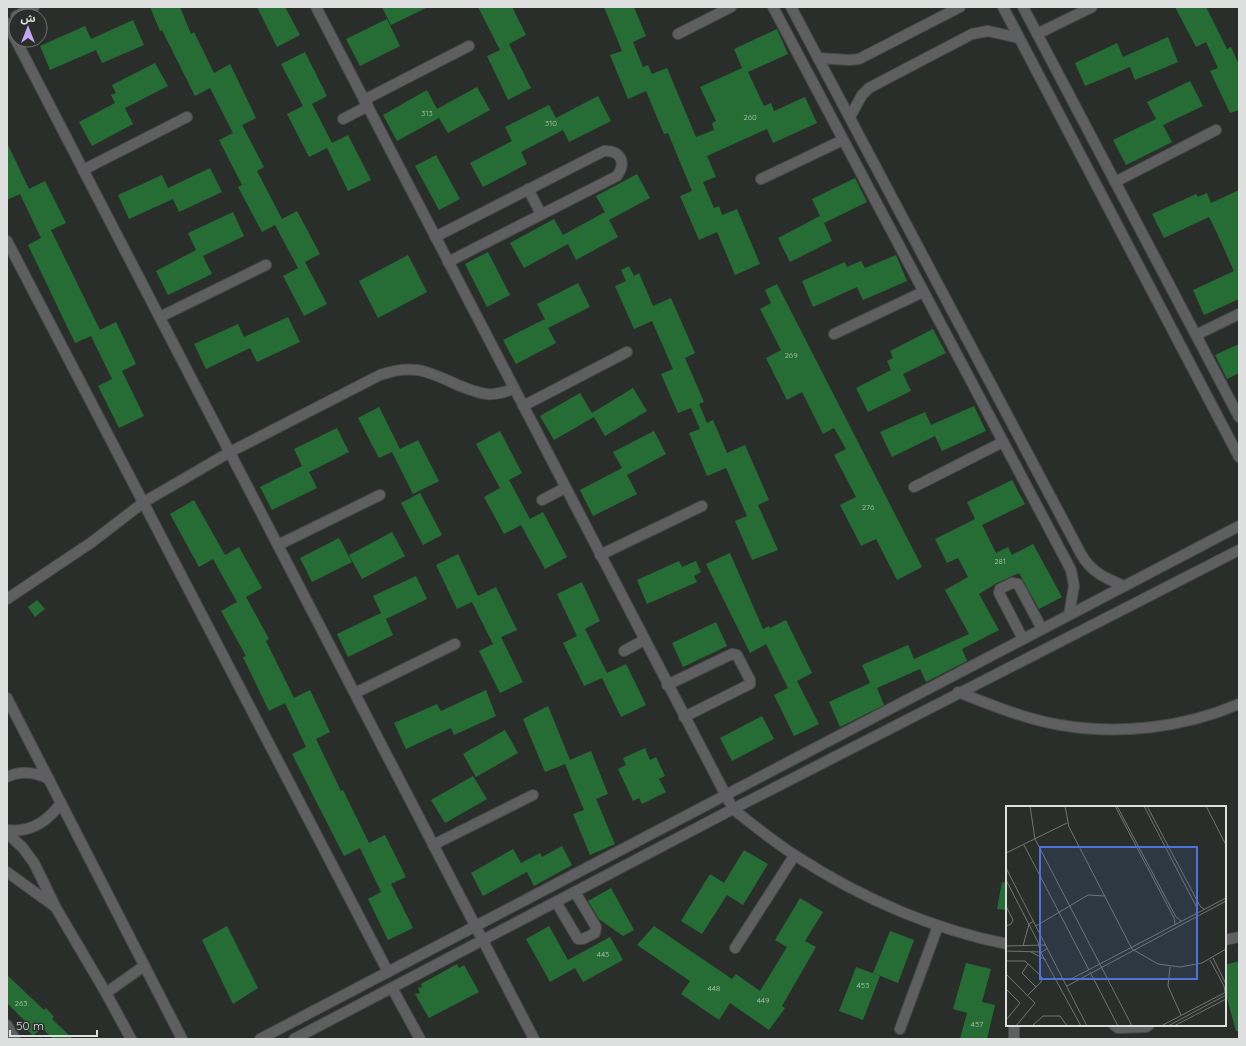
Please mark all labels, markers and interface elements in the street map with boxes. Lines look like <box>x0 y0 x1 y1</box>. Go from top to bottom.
north arrow <box>8 8 48 48</box>
text: ش <box>20 11 36 25</box>
house number: 313 <box>421 108 433 118</box>
house number: 260 <box>743 112 757 122</box>
house number: 310 <box>545 118 557 128</box>
house number: 269 <box>784 350 798 360</box>
house number: 276 <box>862 502 875 512</box>
house number: 281 <box>994 556 1006 566</box>
inset map <box>1006 806 1226 1026</box>
house number: 443 <box>597 949 609 959</box>
house number: 453 <box>857 980 869 990</box>
house number: 448 <box>708 983 720 993</box>
house number: 449 <box>757 995 770 1005</box>
house number: 263 <box>15 998 27 1008</box>
scale bar <box>10 1012 97 1038</box>
text: 50 m <box>16 1018 44 1033</box>
house number: 457 <box>971 1019 983 1029</box>

